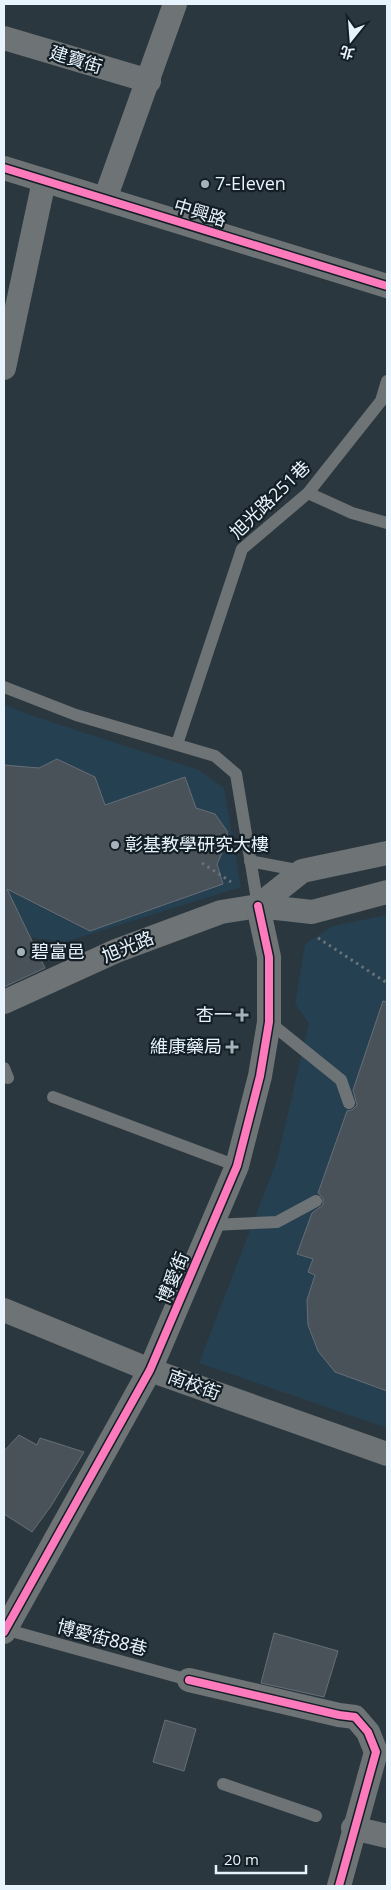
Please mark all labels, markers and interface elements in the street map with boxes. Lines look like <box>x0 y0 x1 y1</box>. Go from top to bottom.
north arrow <box>326 15 376 65</box>
street label: 建寶街 <box>47 40 106 78</box>
text: 北 <box>338 42 357 64</box>
place label: 7-Eleven <box>215 171 286 195</box>
marker: 7-Eleven <box>199 178 211 190</box>
street label: 中興路 <box>171 193 230 231</box>
street label: 旭光路251巷 <box>224 455 315 544</box>
place label: 彰基教學研究大樓 <box>125 832 269 856</box>
marker: 彰基教學研究大樓 <box>109 839 121 851</box>
street label: 旭光路 <box>98 925 157 967</box>
place label: 碧富邑 <box>31 939 85 963</box>
marker: 碧富邑 <box>15 946 27 958</box>
place label: 杏一 <box>196 1002 232 1026</box>
marker: 杏一 <box>236 1009 248 1021</box>
place label: 維康藥局 <box>150 1034 222 1058</box>
marker: 維康藥局 <box>226 1041 238 1053</box>
street label: 博愛街 <box>150 1248 194 1307</box>
street label: 南校街 <box>165 1364 224 1405</box>
street label: 博愛街88巷 <box>54 1613 150 1661</box>
scale bar <box>216 1842 306 1874</box>
text: 20 m <box>224 1849 259 1869</box>

